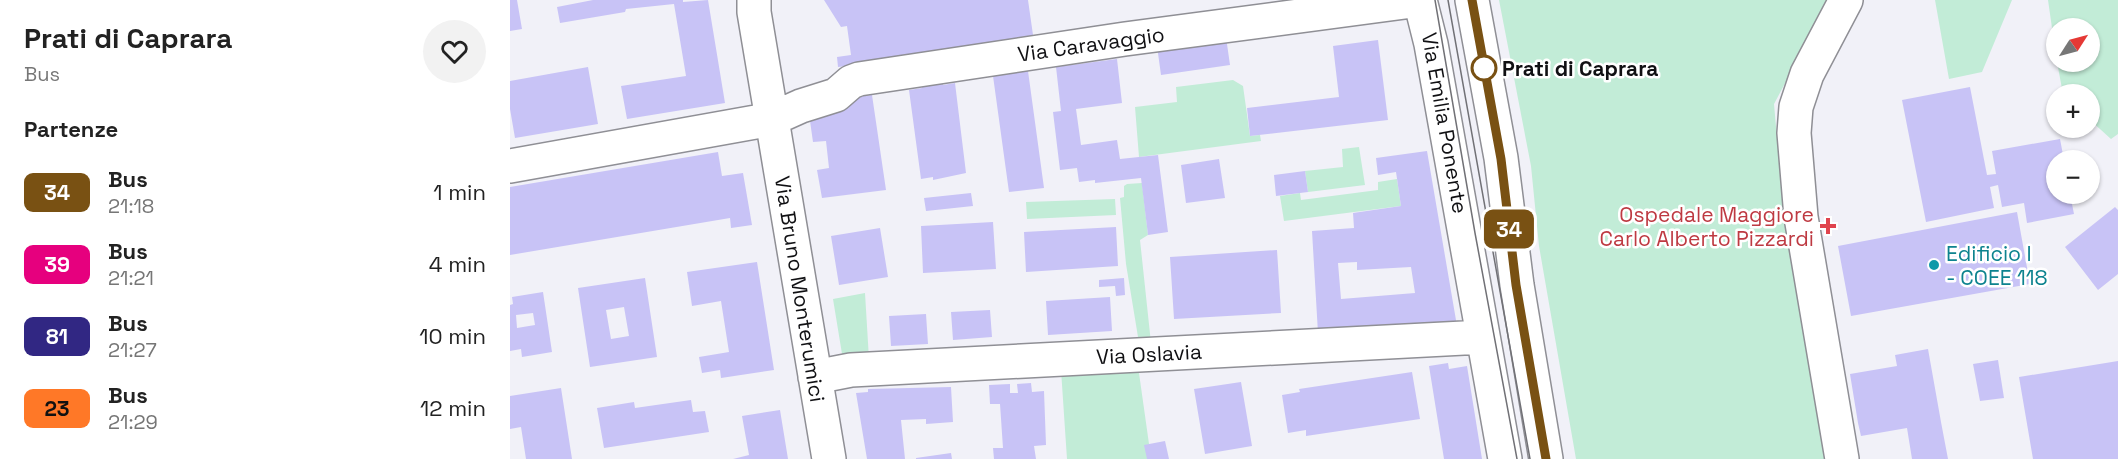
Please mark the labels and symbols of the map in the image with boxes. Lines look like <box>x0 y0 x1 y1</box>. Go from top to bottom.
north arrow <box>2046 18 2100 72</box>
street label: Via Caravaggio <box>1016 20 1166 68</box>
street label: Via Emilia Ponente <box>1416 30 1474 216</box>
marker: Prati di Caprara <box>1471 55 1497 81</box>
place label: Prati di Caprara <box>1502 55 1658 82</box>
street label: Via Bruno Monterumici <box>769 174 831 404</box>
place label: Ospedale Maggiore Carlo Alberto Pizzardi <box>1600 201 1814 252</box>
line badge: 34 <box>1482 210 1536 248</box>
marker: Ospedale Maggiore Carlo Alberto Pizzardi <box>1819 217 1837 235</box>
place label: Edificio I - COEE 118 <box>1946 240 2048 291</box>
marker: Edificio I - COEE 118 <box>1927 258 1941 272</box>
street label: Via Oslavia <box>1095 338 1203 370</box>

